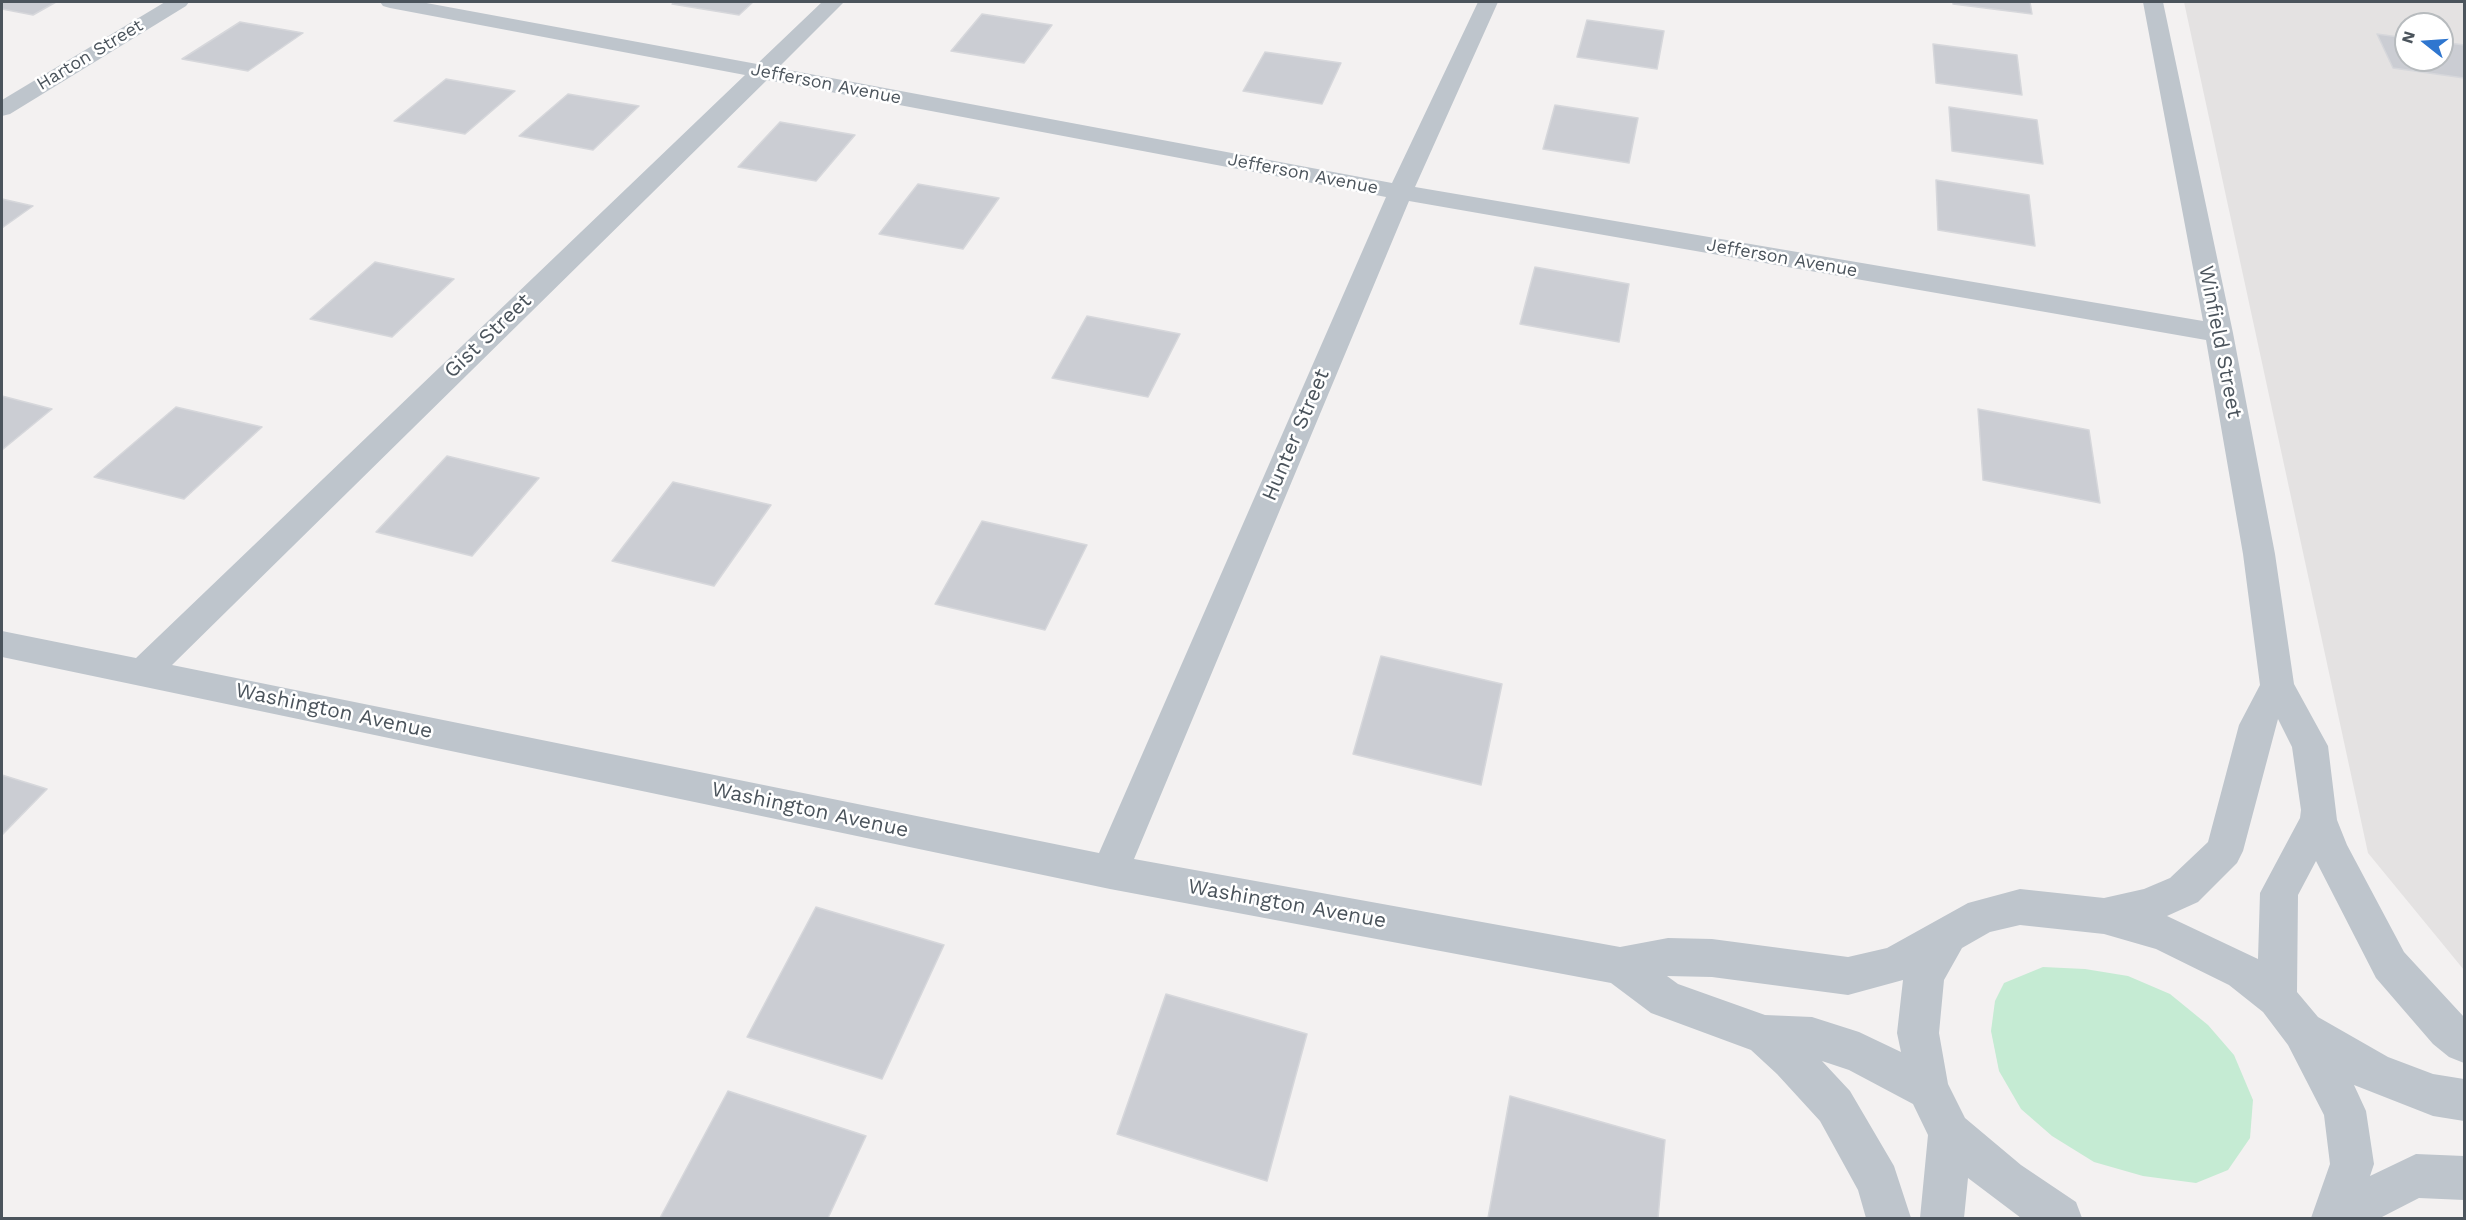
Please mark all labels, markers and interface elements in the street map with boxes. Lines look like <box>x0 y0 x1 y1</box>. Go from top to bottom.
north arrow <box>2394 12 2454 72</box>
street label: Harton Street <box>33 15 147 95</box>
text: N <box>2397 29 2419 46</box>
street label: Jefferson Avenue <box>749 59 903 109</box>
street label: Jefferson Avenue <box>1226 149 1380 199</box>
street label: Jefferson Avenue <box>1705 234 1859 282</box>
street label: Winfield Street <box>2193 264 2247 420</box>
street label: Gist Street <box>439 288 537 384</box>
street label: Hunter Street <box>1257 365 1335 505</box>
street label: Washington Avenue <box>233 678 435 744</box>
street label: Washington Avenue <box>709 777 911 843</box>
street label: Washington Avenue <box>1186 874 1388 934</box>

